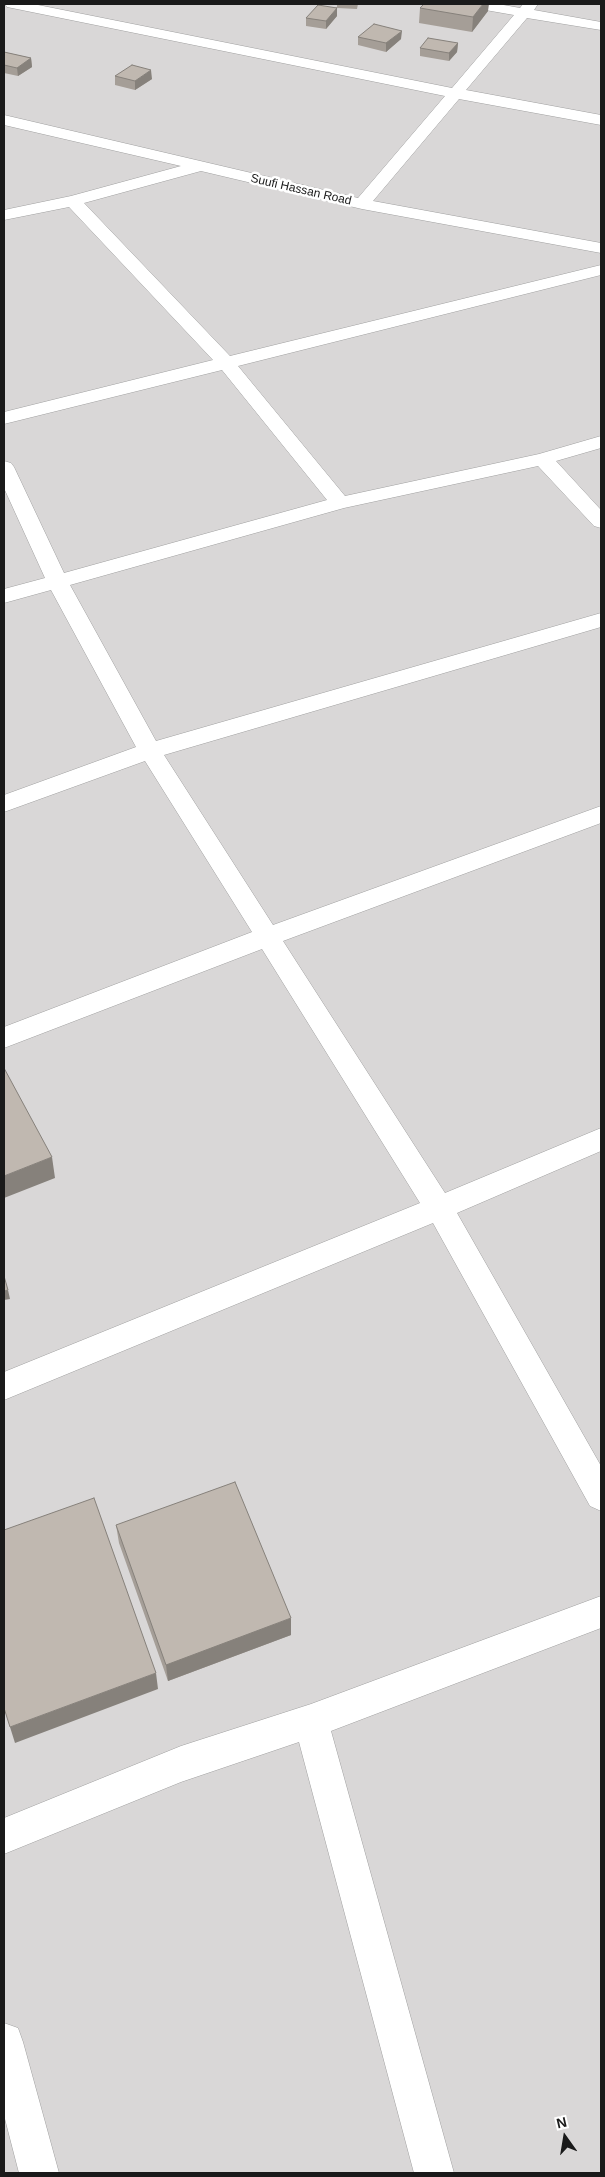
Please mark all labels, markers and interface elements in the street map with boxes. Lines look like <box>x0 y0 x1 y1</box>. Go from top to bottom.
street label: Suufi Hassan Road <box>249 171 353 209</box>
north arrow <box>540 2112 590 2162</box>
text: N <box>555 2113 568 2131</box>

